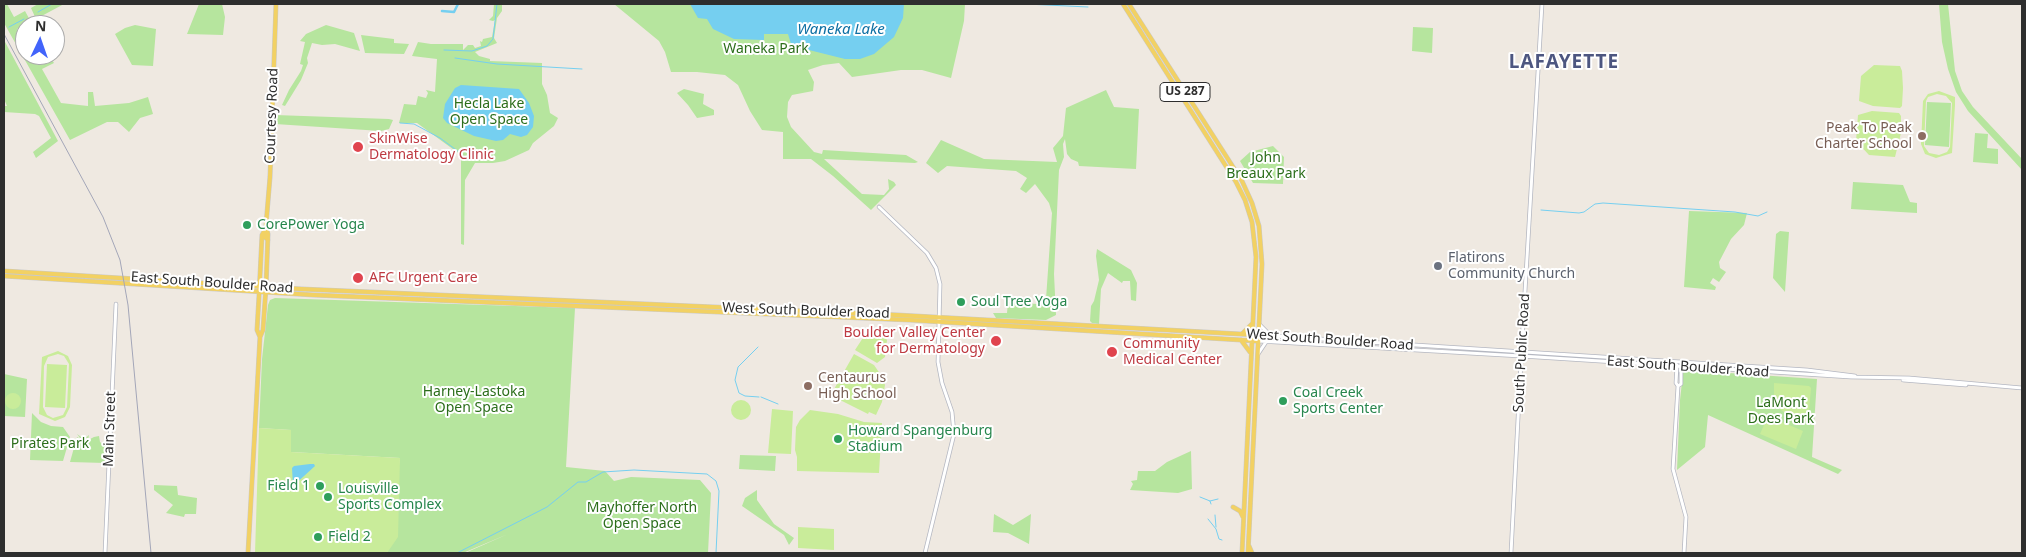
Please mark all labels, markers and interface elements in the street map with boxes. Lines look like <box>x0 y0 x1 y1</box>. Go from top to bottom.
north arrow <box>15 15 65 65</box>
text: N <box>35 16 47 35</box>
water label: Waneka Lake <box>797 21 885 39</box>
park label: Waneka Park <box>723 41 809 57</box>
district label: LAFAYETTE <box>1508 52 1620 74</box>
street label: Courtesy Road <box>262 68 282 164</box>
road number: US 287 <box>1160 82 1210 101</box>
park label: Hecla Lake Open Space <box>450 96 528 128</box>
place label: Peak To Peak Charter School <box>1815 120 1912 152</box>
marker: Peak To Peak Charter School <box>1916 130 1928 142</box>
place label: SkinWise Dermatology Clinic <box>369 131 494 164</box>
marker: SkinWise Dermatology Clinic <box>351 140 365 154</box>
park label: John Breaux Park <box>1226 150 1306 182</box>
place label: CorePower Yoga <box>257 217 365 233</box>
marker: CorePower Yoga <box>241 219 253 231</box>
place label: Flatirons Community Church <box>1448 250 1575 282</box>
marker: Flatirons Community Church <box>1432 260 1444 272</box>
street label: East South Boulder Road <box>130 269 294 297</box>
place label: AFC Urgent Care <box>369 270 478 286</box>
marker: AFC Urgent Care <box>351 271 365 285</box>
street label: South Public Road <box>1510 293 1534 413</box>
place label: Soul Tree Yoga <box>971 294 1067 310</box>
marker: Soul Tree Yoga <box>955 296 967 308</box>
street label: West South Boulder Road <box>722 300 890 322</box>
place label: Boulder Valley Center for Dermatology <box>844 325 985 358</box>
street label: West South Boulder Road <box>1246 326 1414 354</box>
marker: Boulder Valley Center for Dermatology <box>989 334 1003 348</box>
place label: Community Medical Center <box>1123 336 1222 368</box>
marker: Community Medical Center <box>1105 345 1119 359</box>
street label: East South Boulder Road <box>1606 353 1770 381</box>
place label: Centaurus High School <box>818 370 896 402</box>
marker: Centaurus High School <box>802 380 814 392</box>
park label: Harney-Lastoka Open Space <box>423 384 525 417</box>
place label: Coal Creek Sports Center <box>1293 385 1383 418</box>
street label: Main Street <box>100 391 120 467</box>
marker: Coal Creek Sports Center <box>1277 395 1289 407</box>
park label: LaMont Does Park <box>1748 395 1814 428</box>
place label: Howard Spangenburg Stadium <box>848 423 993 456</box>
marker: Howard Spangenburg Stadium <box>832 433 844 445</box>
park label: Pirates Park <box>11 436 89 452</box>
place label: Field 1 <box>267 478 310 494</box>
marker: Field 1 <box>314 480 326 492</box>
place label: Louisville Sports Complex <box>338 481 442 514</box>
marker: Louisville Sports Complex <box>322 491 334 503</box>
park label: Mayhoffer North Open Space <box>587 500 697 532</box>
place label: Field 2 <box>328 529 371 545</box>
marker: Field 2 <box>312 531 324 543</box>

